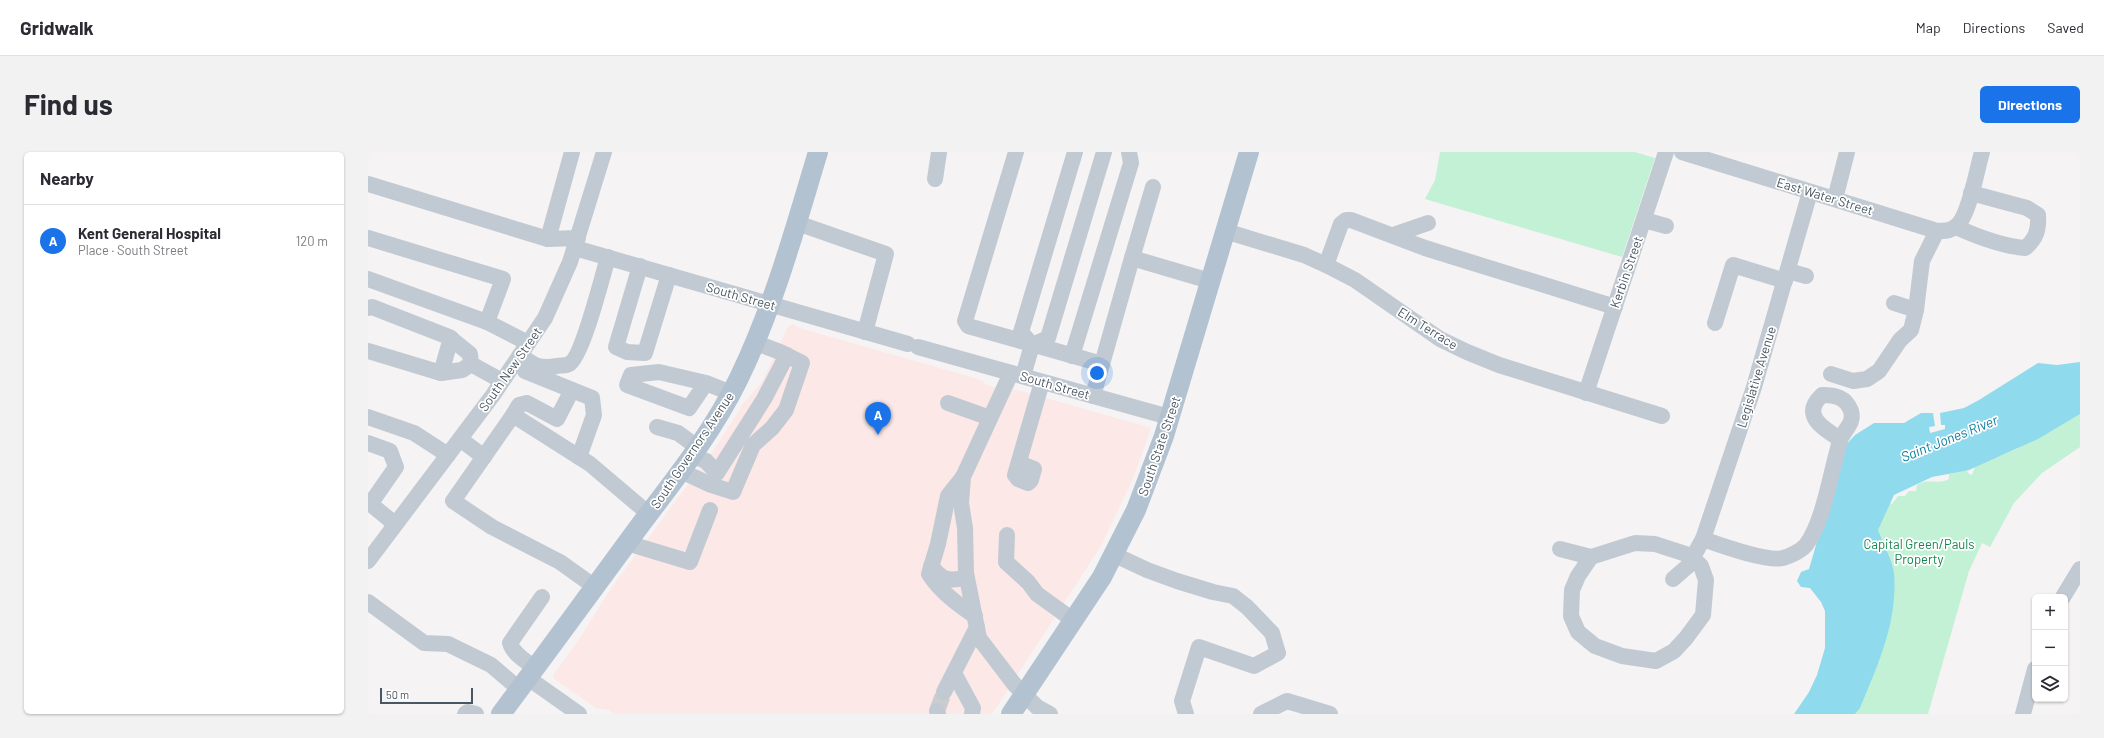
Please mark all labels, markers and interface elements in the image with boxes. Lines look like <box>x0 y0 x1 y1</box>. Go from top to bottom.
text: Gridwalk <box>20 16 94 39</box>
text: Map <box>1916 19 1941 36</box>
text: Directions <box>1963 19 2025 36</box>
text: Saved <box>2047 19 2084 36</box>
button: Directions <box>1980 86 2080 123</box>
text: Find us <box>24 87 113 121</box>
text: Nearby <box>40 168 94 188</box>
street label: East Water Street <box>1775 174 1875 218</box>
text: Kent General Hospital <box>78 224 221 242</box>
text: A <box>49 233 57 249</box>
text: 120 m <box>296 233 328 249</box>
street label: Kerbin Street <box>1606 234 1646 310</box>
text: Place · South Street <box>78 242 188 258</box>
street label: South Street <box>704 278 778 314</box>
street label: Elm Terrace <box>1395 303 1461 353</box>
street label: South New Street <box>475 324 545 414</box>
street label: Legislative Avenue <box>1733 324 1779 430</box>
your location <box>1087 363 1107 383</box>
street label: South Street <box>1018 367 1092 403</box>
street label: South Governors Avenue <box>647 389 737 511</box>
street label: South State Street <box>1134 394 1184 498</box>
pin: A <box>865 402 891 435</box>
water label: Saint Jones River <box>1898 410 2001 465</box>
park label: Capital Green/Pauls Property <box>1863 536 1975 567</box>
map controls <box>2032 594 2068 702</box>
button: + <box>2032 594 2068 630</box>
button: − <box>2032 630 2068 666</box>
button: layers <box>2032 666 2068 702</box>
scale bar <box>380 686 473 705</box>
text: 50 m <box>386 688 409 701</box>

